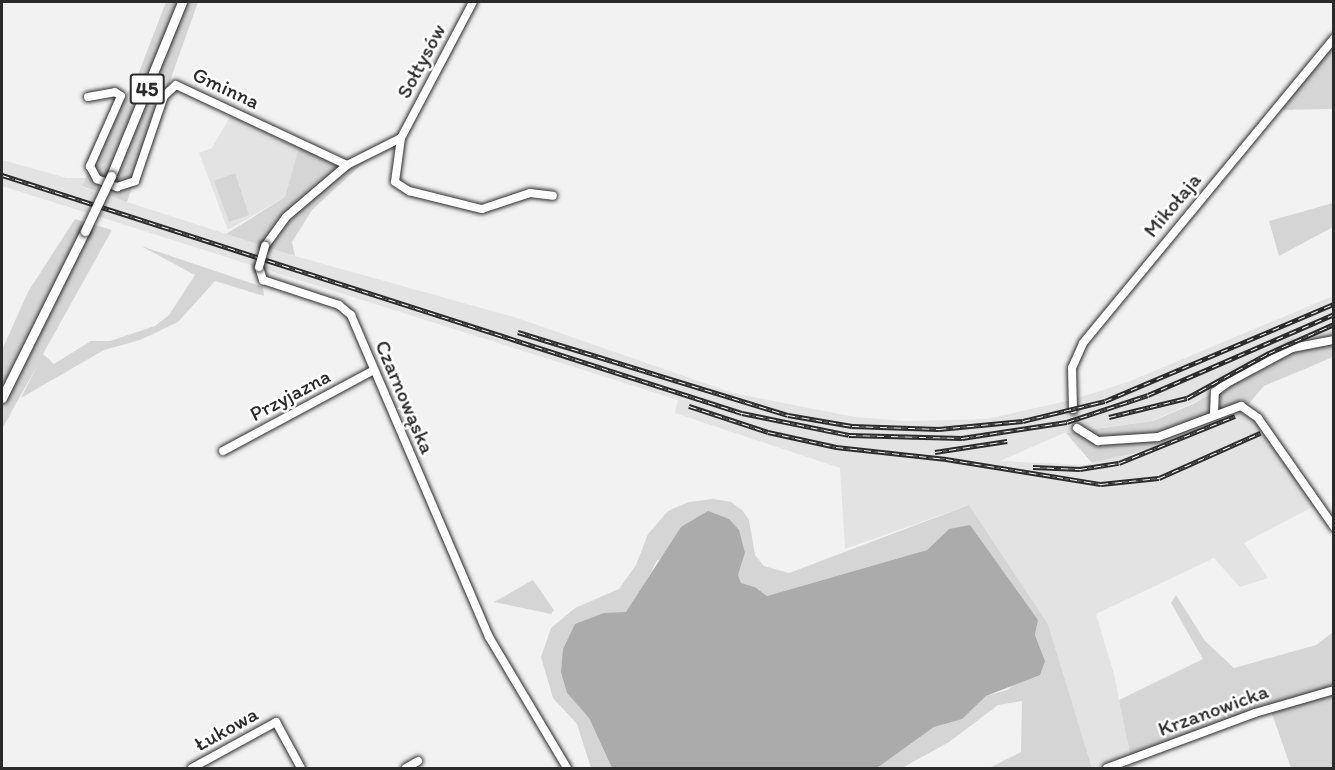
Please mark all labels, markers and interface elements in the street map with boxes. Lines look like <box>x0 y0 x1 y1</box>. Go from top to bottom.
street label: Sołtysów <box>391 19 451 103</box>
street label: Gminna <box>189 62 263 114</box>
road number: 45 <box>129 72 165 106</box>
street label: Mikołaja <box>1138 168 1206 242</box>
street label: Czarnowąska <box>370 336 440 458</box>
street label: Przyjazna <box>245 363 335 427</box>
street label: Krzanowicka <box>1154 678 1272 742</box>
street label: Łukowa <box>190 701 262 757</box>

